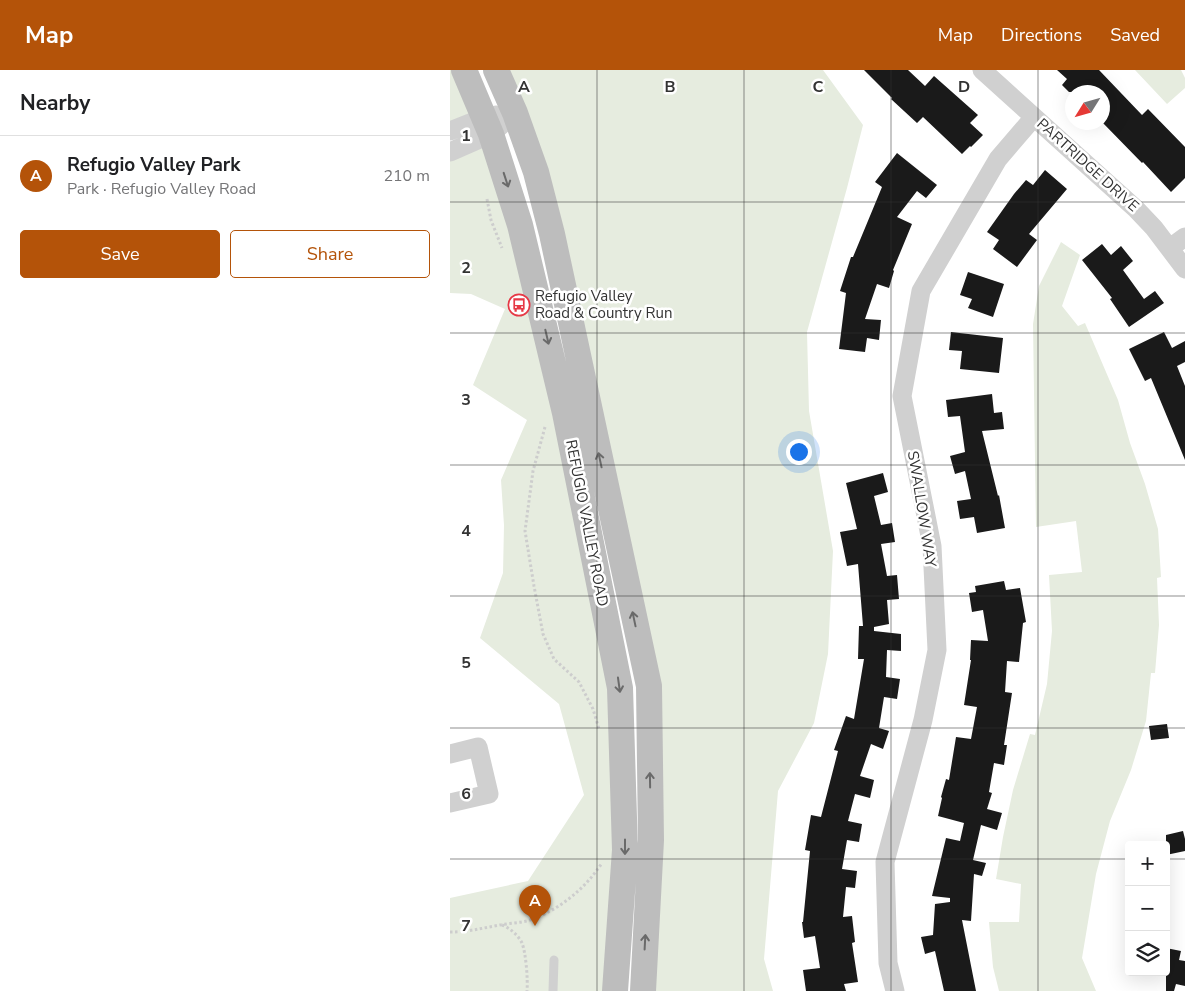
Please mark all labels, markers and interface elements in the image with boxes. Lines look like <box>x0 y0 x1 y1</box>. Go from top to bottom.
text: Map <box>25 19 73 51</box>
text: Map <box>938 23 973 47</box>
text: Directions <box>1001 23 1082 47</box>
text: Saved <box>1110 23 1160 47</box>
text: A <box>518 76 530 98</box>
text: B <box>664 76 676 98</box>
text: C <box>813 76 824 98</box>
text: D <box>958 76 970 98</box>
north arrow <box>1065 85 1110 130</box>
text: Nearby <box>20 89 90 117</box>
street label: PARTRIDGE DRIVE <box>1033 114 1143 216</box>
text: 1 <box>461 125 471 147</box>
text: Refugio Valley Park <box>67 152 240 178</box>
text: A <box>30 165 42 187</box>
text: 210 m <box>383 165 430 187</box>
one-way arrow <box>502 172 512 188</box>
text: Park · Refugio Valley Road <box>67 178 256 200</box>
button: Save <box>20 230 220 278</box>
button: Share <box>230 230 430 278</box>
text: 2 <box>461 257 471 279</box>
place label: Refugio Valley Road & Country Run <box>535 286 672 323</box>
bus stop icon: Refugio Valley Road & Country Run <box>507 293 531 317</box>
one-way arrow <box>543 329 552 345</box>
text: 3 <box>461 389 471 411</box>
street label: REFUGIO VALLEY ROAD <box>561 438 613 608</box>
your location <box>786 439 812 465</box>
street label: SWALLOW WAY <box>903 449 941 570</box>
one-way arrow <box>595 453 604 469</box>
text: 4 <box>461 520 471 542</box>
one-way arrow <box>629 611 639 627</box>
text: 5 <box>461 652 471 674</box>
one-way arrow <box>614 676 624 692</box>
one-way arrow <box>645 772 655 788</box>
text: 6 <box>461 783 471 805</box>
one-way arrow <box>620 838 630 855</box>
map controls <box>1125 841 1170 976</box>
button: + <box>1125 841 1170 886</box>
pin: A <box>519 885 551 926</box>
button: − <box>1125 886 1170 931</box>
text: 7 <box>461 915 471 937</box>
button: layers <box>1125 931 1170 976</box>
one-way arrow <box>641 935 650 951</box>

